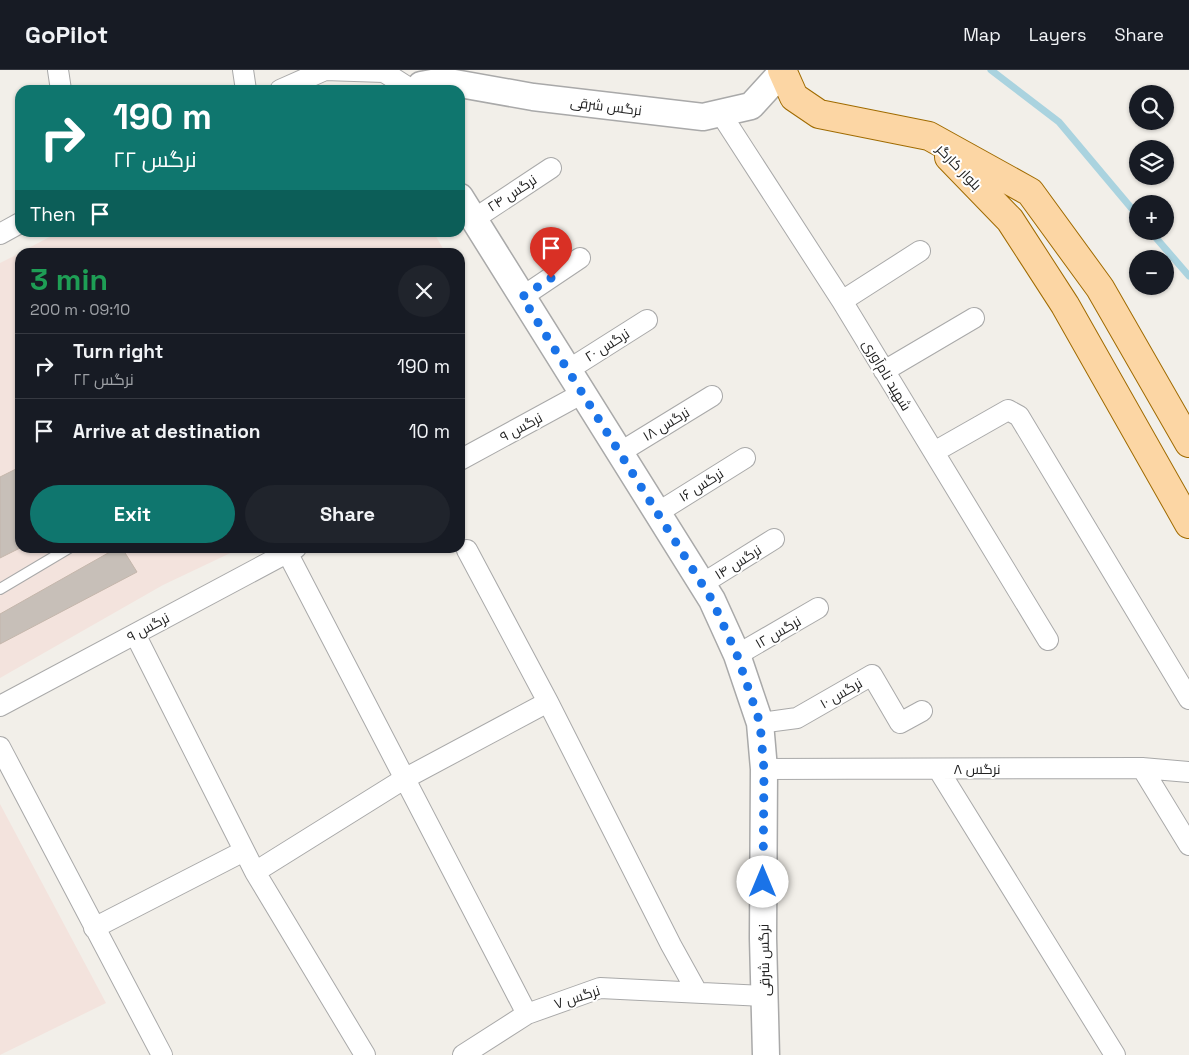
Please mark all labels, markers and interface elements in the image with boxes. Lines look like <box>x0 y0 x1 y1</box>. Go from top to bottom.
text: GoPilot <box>25 19 108 50</box>
text: Map <box>963 23 1001 46</box>
text: Layers <box>1029 23 1086 46</box>
text: Share <box>1114 23 1164 46</box>
map controls <box>1129 85 1174 295</box>
button: search <box>1129 85 1174 130</box>
street label: نرگس شرقی <box>569 93 643 119</box>
text: 190 m <box>113 95 212 139</box>
icon: right <box>30 105 95 170</box>
street label: بلوار کارگر <box>932 139 985 194</box>
button: layers <box>1129 140 1174 185</box>
text: نرگس ۲۲ <box>113 145 197 173</box>
street label: نرگس ۲۴ <box>484 170 540 216</box>
button: + <box>1129 195 1174 240</box>
icon: arrive <box>86 200 114 228</box>
text: Then <box>30 202 76 227</box>
pin <box>530 227 572 278</box>
icon: arrive <box>537 234 565 262</box>
button: − <box>1129 250 1174 295</box>
text: 3 min <box>30 260 108 299</box>
button: close <box>398 265 450 317</box>
text: 200 m · 09:10 <box>30 299 130 320</box>
street label: نرگس ۲۰ <box>581 324 633 366</box>
street label: شهید نام‌آوری <box>858 336 915 415</box>
text: Turn right <box>73 339 163 364</box>
icon: right <box>30 352 58 380</box>
text: 190 m <box>397 354 450 379</box>
text: نرگس ۲۲ <box>73 369 134 390</box>
street label: نرگس ۱۸ <box>639 403 693 445</box>
street label: نرگس ۹ <box>497 408 545 446</box>
icon: arrive <box>30 417 58 445</box>
text: Arrive at destination <box>73 419 261 444</box>
text: 10 m <box>409 419 450 444</box>
street label: نرگس ۱۶ <box>675 464 727 506</box>
button: Exit <box>30 485 235 543</box>
button: Share <box>245 485 450 543</box>
street label: نرگس ۱۴ <box>711 541 765 583</box>
street label: نرگس ۹ <box>124 608 172 646</box>
street label: نرگس ۱۲ <box>752 612 804 652</box>
street label: نرگس ۱۰ <box>816 674 866 712</box>
street label: نرگس ۸ <box>953 760 1001 778</box>
position arrow <box>736 855 788 907</box>
street label: نرگس شرقی <box>754 924 774 996</box>
street label: نرگس ۷ <box>552 981 602 1013</box>

